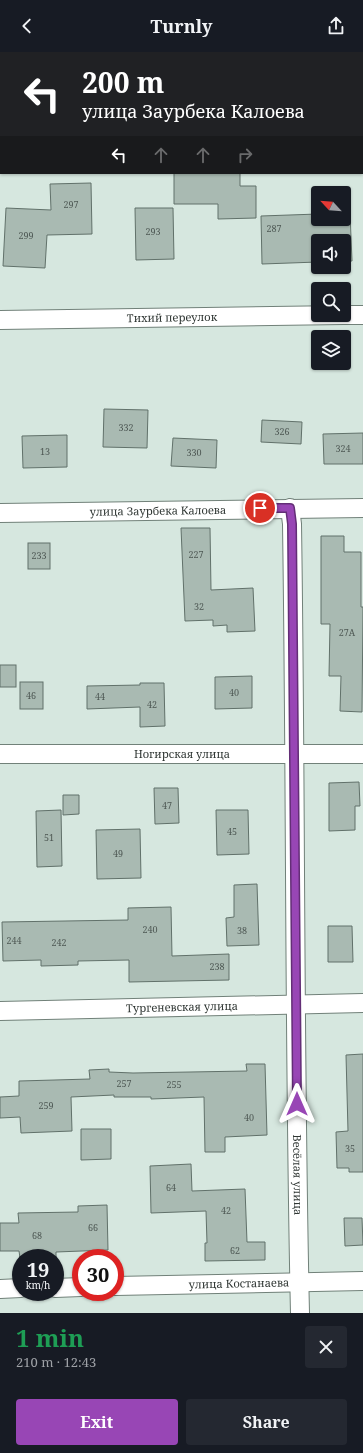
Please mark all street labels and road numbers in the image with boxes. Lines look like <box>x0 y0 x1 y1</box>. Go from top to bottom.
street label: Тихий переулок <box>127 309 218 325</box>
street label: улица Заурбека Калоева <box>90 502 226 519</box>
street label: Ногирская улица <box>134 746 230 761</box>
street label: Тургеневская улица <box>126 998 238 1015</box>
street label: Весёлая улица <box>290 1134 306 1215</box>
street label: улица Костанаева <box>189 1274 289 1292</box>

